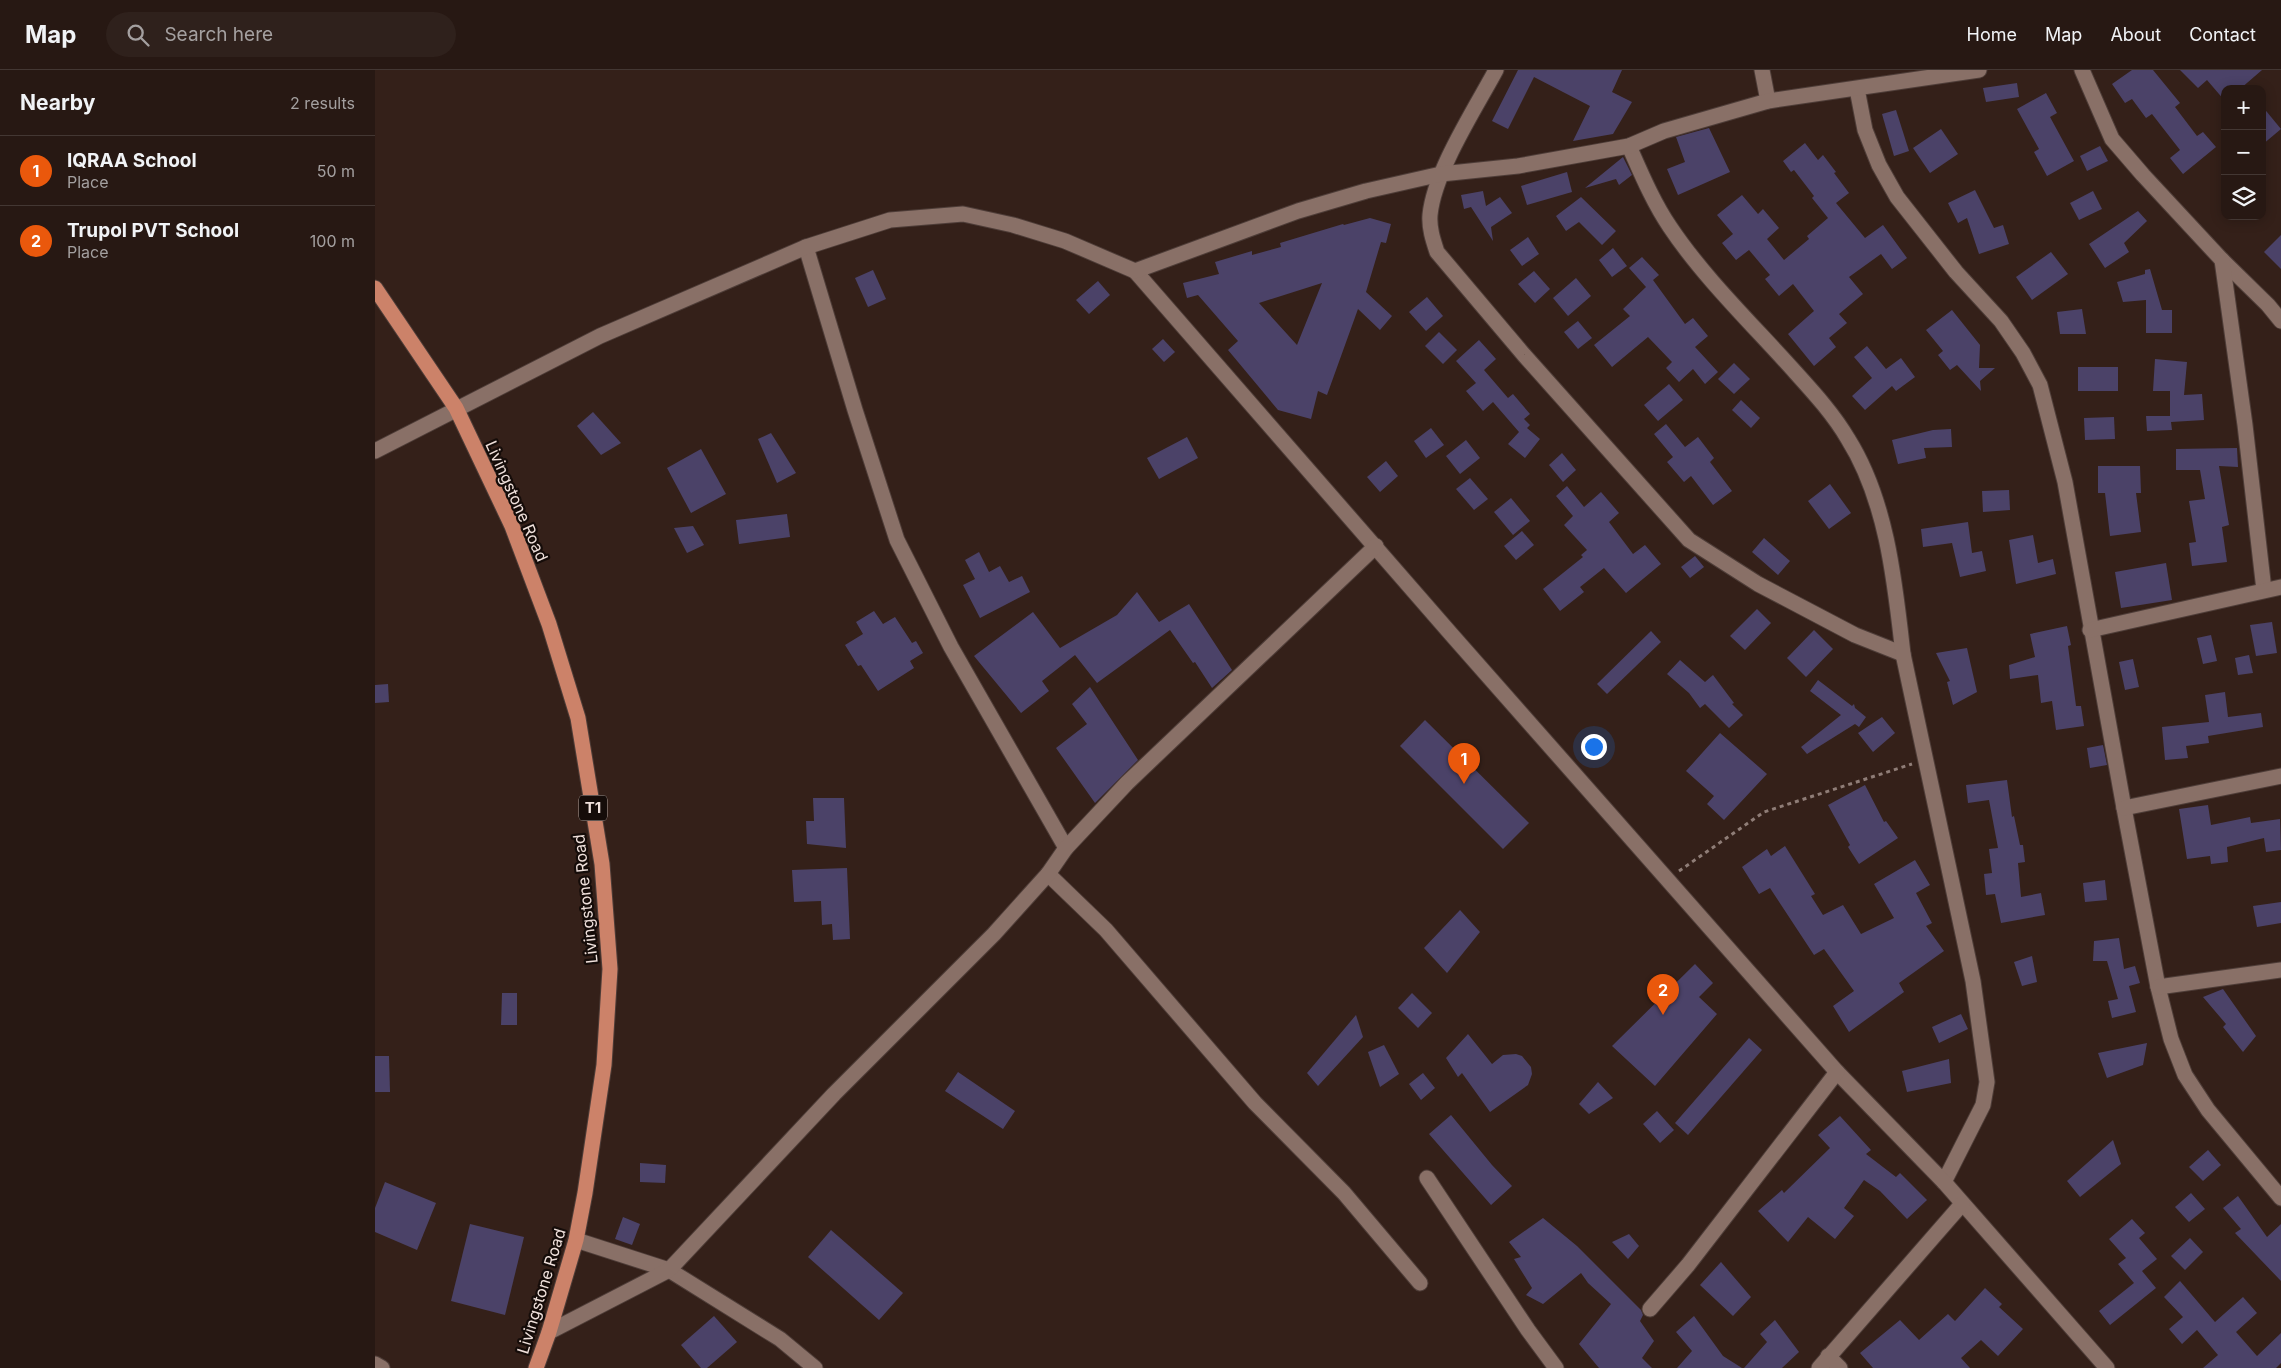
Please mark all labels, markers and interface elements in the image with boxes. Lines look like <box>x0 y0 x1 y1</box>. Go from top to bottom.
search box <box>106 12 456 57</box>
text: Map <box>25 20 76 49</box>
icon: search <box>124 21 152 49</box>
text: Search here <box>164 23 273 46</box>
text: Home <box>1967 24 2017 45</box>
text: Map <box>2045 24 2082 45</box>
text: About <box>2110 24 2161 45</box>
text: Contact <box>2189 24 2256 45</box>
map controls <box>2221 85 2266 220</box>
button: + <box>2221 85 2266 130</box>
text: Nearby <box>20 90 95 115</box>
text: 2 results <box>290 93 355 113</box>
button: − <box>2221 130 2266 175</box>
text: IQRAA School <box>67 149 197 172</box>
text: 1 <box>33 161 39 181</box>
text: 50 m <box>317 161 355 181</box>
text: Place <box>67 172 109 192</box>
button: layers <box>2221 175 2266 220</box>
text: Trupol PVT School <box>67 219 239 242</box>
text: 2 <box>31 231 41 251</box>
text: 100 m <box>310 231 355 251</box>
text: Place <box>67 242 109 262</box>
street label: Livingstone Road <box>481 438 553 564</box>
your location <box>1581 734 1607 760</box>
pin: 1 <box>1448 743 1480 784</box>
road number: T1 <box>579 796 607 820</box>
street label: Livingstone Road <box>568 833 602 965</box>
pin: 2 <box>1647 974 1679 1015</box>
street label: Livingstone Road <box>512 1226 570 1356</box>

